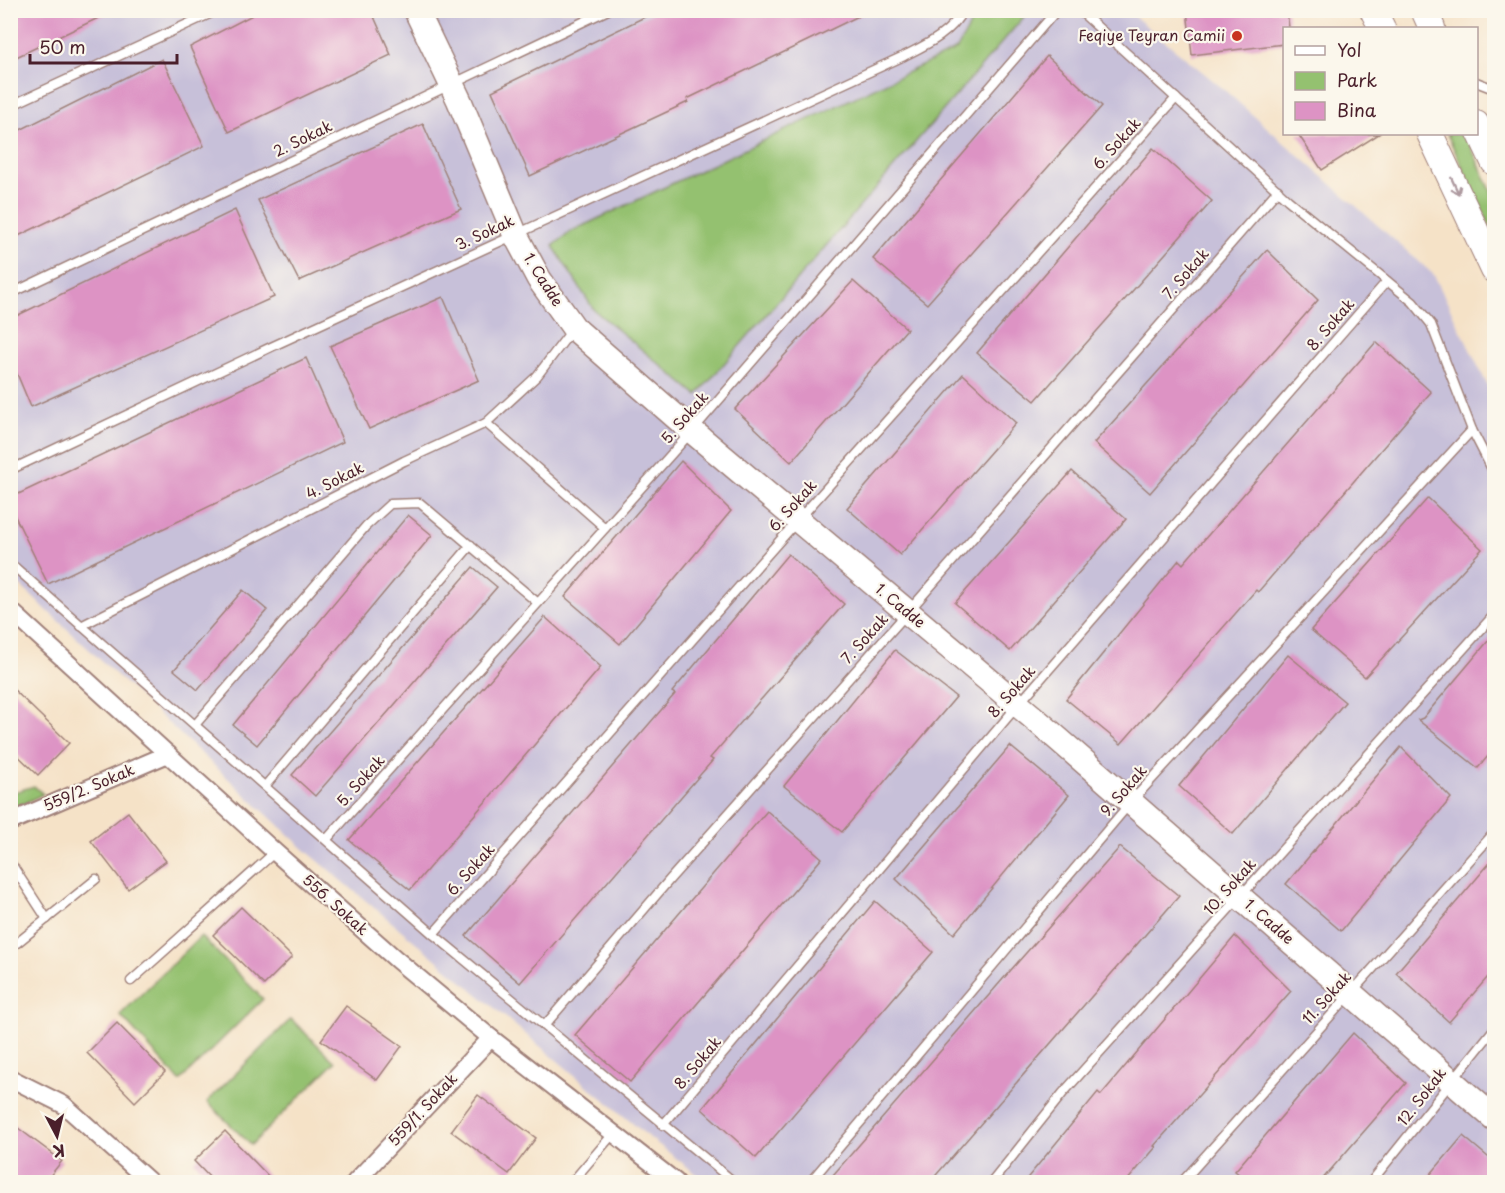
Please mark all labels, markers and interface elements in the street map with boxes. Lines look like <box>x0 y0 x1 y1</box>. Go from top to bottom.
place label: Feqiye Teyran Camii <box>1078 23 1225 46</box>
scale bar <box>30 27 177 65</box>
legend <box>1283 27 1478 135</box>
marker: Feqiye Teyran Camii <box>1230 29 1244 43</box>
text: 50 m <box>39 33 86 60</box>
text: Yol <box>1337 36 1362 63</box>
text: Park <box>1337 66 1377 93</box>
text: Bina <box>1337 96 1377 123</box>
street label: 6. Sokak <box>1086 112 1146 174</box>
street label: 2. Sokak <box>269 113 336 162</box>
one-way arrow <box>1449 177 1461 195</box>
street label: 3. Sokak <box>451 208 518 255</box>
street label: 7. Sokak <box>1156 242 1214 304</box>
street label: 1. Cadde <box>519 248 570 310</box>
street label: 8. Sokak <box>1300 292 1360 355</box>
street label: 5. Sokak <box>655 385 713 448</box>
street label: 4. Sokak <box>301 455 368 504</box>
street label: 6. Sokak <box>762 474 822 536</box>
street label: 1. Cadde <box>871 577 931 633</box>
street label: 7. Sokak <box>835 607 893 668</box>
street label: 8. Sokak <box>981 659 1041 722</box>
street label: 5. Sokak <box>330 749 390 811</box>
street label: 559/2. Sokak <box>39 757 138 816</box>
street label: 9. Sokak <box>1094 759 1152 821</box>
street label: 6. Sokak <box>440 838 500 900</box>
street label: 10. Sokak <box>1197 852 1261 920</box>
street label: 556. Sokak <box>298 868 374 940</box>
street label: 1. Cadde <box>1240 893 1300 949</box>
street label: 11. Sokak <box>1296 965 1356 1029</box>
street label: 8. Sokak <box>668 1030 726 1094</box>
street label: 12. Sokak <box>1391 1062 1451 1130</box>
street label: 559/1. Sokak <box>382 1067 462 1151</box>
north arrow <box>27 1106 87 1166</box>
text: K <box>51 1139 66 1165</box>

